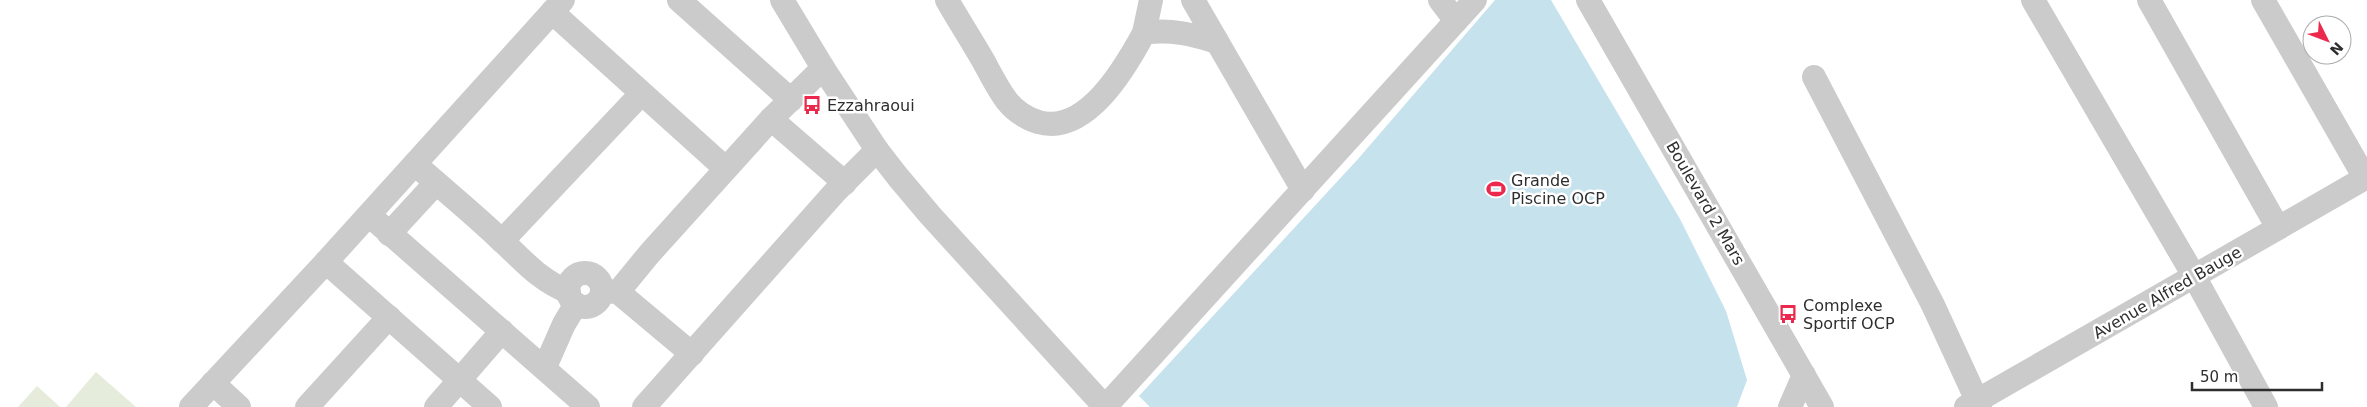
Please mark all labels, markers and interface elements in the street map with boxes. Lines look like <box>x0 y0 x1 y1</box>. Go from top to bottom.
north arrow <box>2302 15 2352 65</box>
text: N <box>2327 39 2347 58</box>
bus stop icon: Ezzahraoui <box>801 94 823 116</box>
place label: Ezzahraoui <box>827 96 915 115</box>
street label: Boulevard 2 Mars <box>1662 138 1749 269</box>
place label: Grande Piscine OCP <box>1511 171 1605 208</box>
sports icon: Grande Piscine OCP <box>1485 178 1507 200</box>
street label: Avenue Alfred Bauge <box>2090 242 2245 343</box>
place label: Complexe Sportif OCP <box>1803 296 1895 333</box>
bus stop icon: Complexe Sportif OCP <box>1777 303 1799 325</box>
scale bar <box>2192 360 2322 392</box>
text: 50 m <box>2200 368 2238 386</box>

